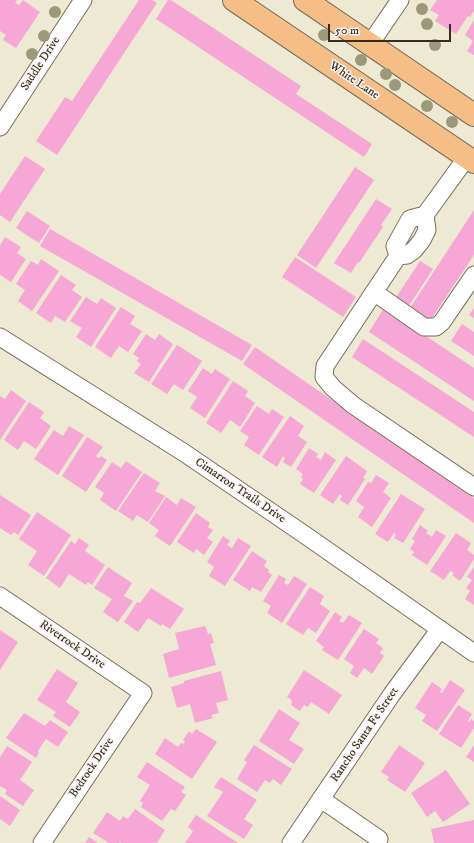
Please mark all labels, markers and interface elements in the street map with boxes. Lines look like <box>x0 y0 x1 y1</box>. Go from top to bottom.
scale bar <box>330 16 453 42</box>
text: 50 m <box>335 23 359 38</box>
street label: Saddle Drive <box>18 34 64 94</box>
street label: White Lane <box>326 59 382 103</box>
street label: Cimarron Trails Drive <box>192 455 288 527</box>
street label: Riverrock Drive <box>36 618 108 672</box>
street label: Rancho Santa Fe Street <box>328 685 402 785</box>
street label: Bedrock Drive <box>67 735 117 801</box>

